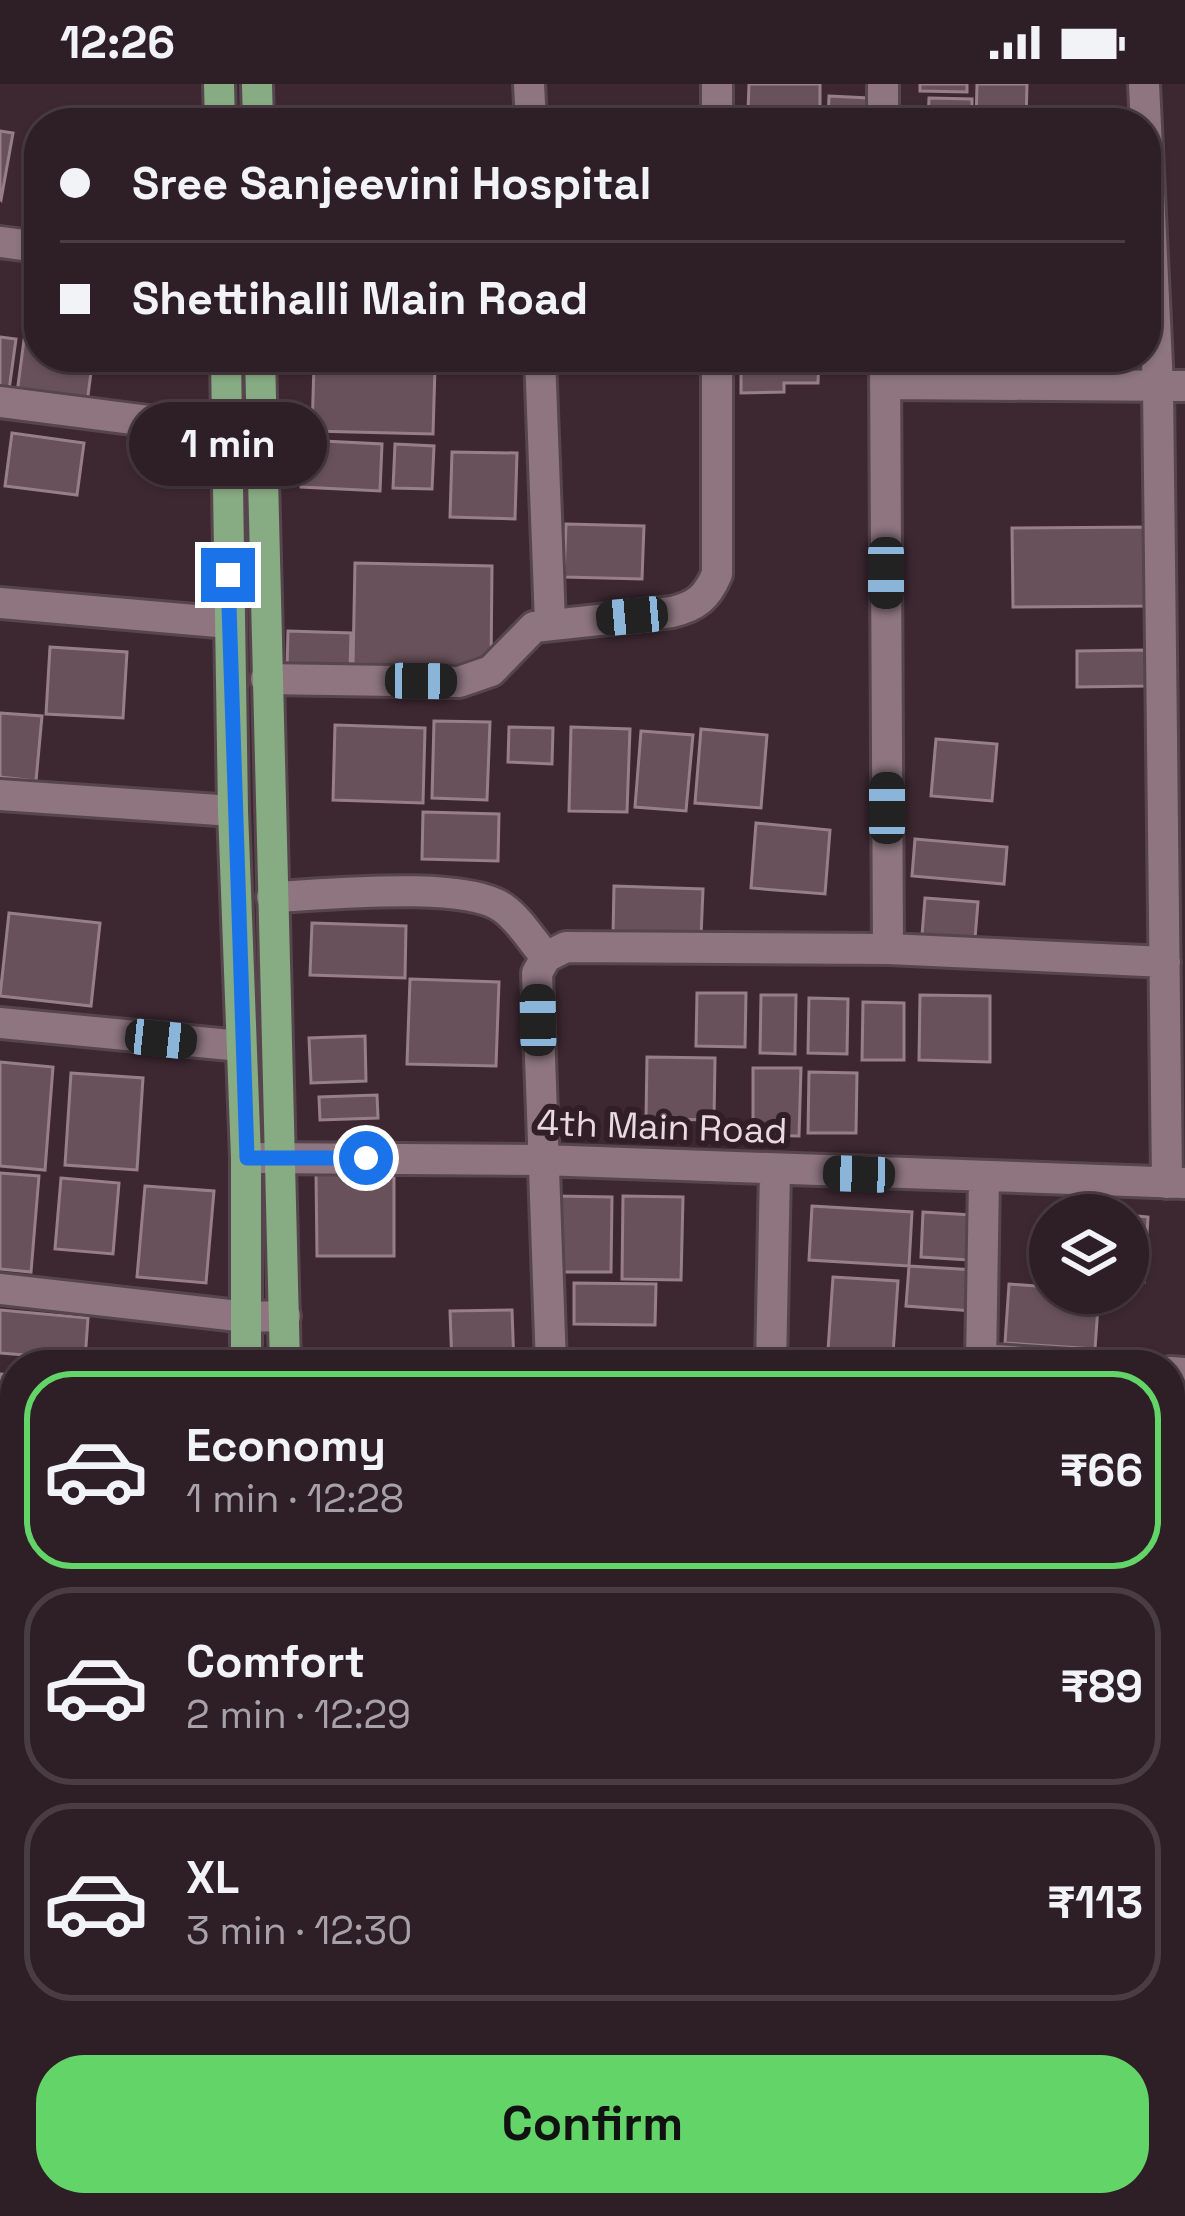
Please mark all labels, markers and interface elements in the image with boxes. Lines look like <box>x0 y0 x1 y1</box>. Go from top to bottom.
text: 12:26 <box>60 14 175 71</box>
text: Sree Sanjeevini Hospital <box>132 155 652 212</box>
text: Shettihalli Main Road <box>132 270 588 327</box>
callout: 1 min <box>129 401 327 485</box>
text: 1 min <box>180 419 276 468</box>
car <box>868 537 904 609</box>
route end <box>201 548 255 602</box>
car <box>595 595 669 637</box>
car <box>385 662 457 700</box>
car <box>869 772 905 844</box>
car <box>519 984 557 1056</box>
car <box>123 1017 199 1061</box>
street label: 4th Main Road <box>536 1100 788 1154</box>
route start <box>339 1131 393 1185</box>
car <box>822 1155 896 1193</box>
map controls <box>1029 1194 1149 1314</box>
button: layers <box>1029 1194 1149 1314</box>
icon: car <box>42 1416 150 1524</box>
text: Economy <box>186 1417 386 1474</box>
text: ₹66 <box>1059 1442 1143 1499</box>
text: 1 min · 12:28 <box>186 1474 404 1523</box>
icon: car <box>42 1632 150 1740</box>
text: Comfort <box>186 1633 365 1690</box>
text: ₹89 <box>1060 1658 1143 1715</box>
text: 2 min · 12:29 <box>186 1690 411 1739</box>
icon: car <box>42 1848 150 1956</box>
text: XL <box>186 1849 239 1906</box>
text: ₹113 <box>1047 1874 1143 1931</box>
text: 3 min · 12:30 <box>186 1906 412 1955</box>
button: Confirm <box>36 2055 1149 2193</box>

